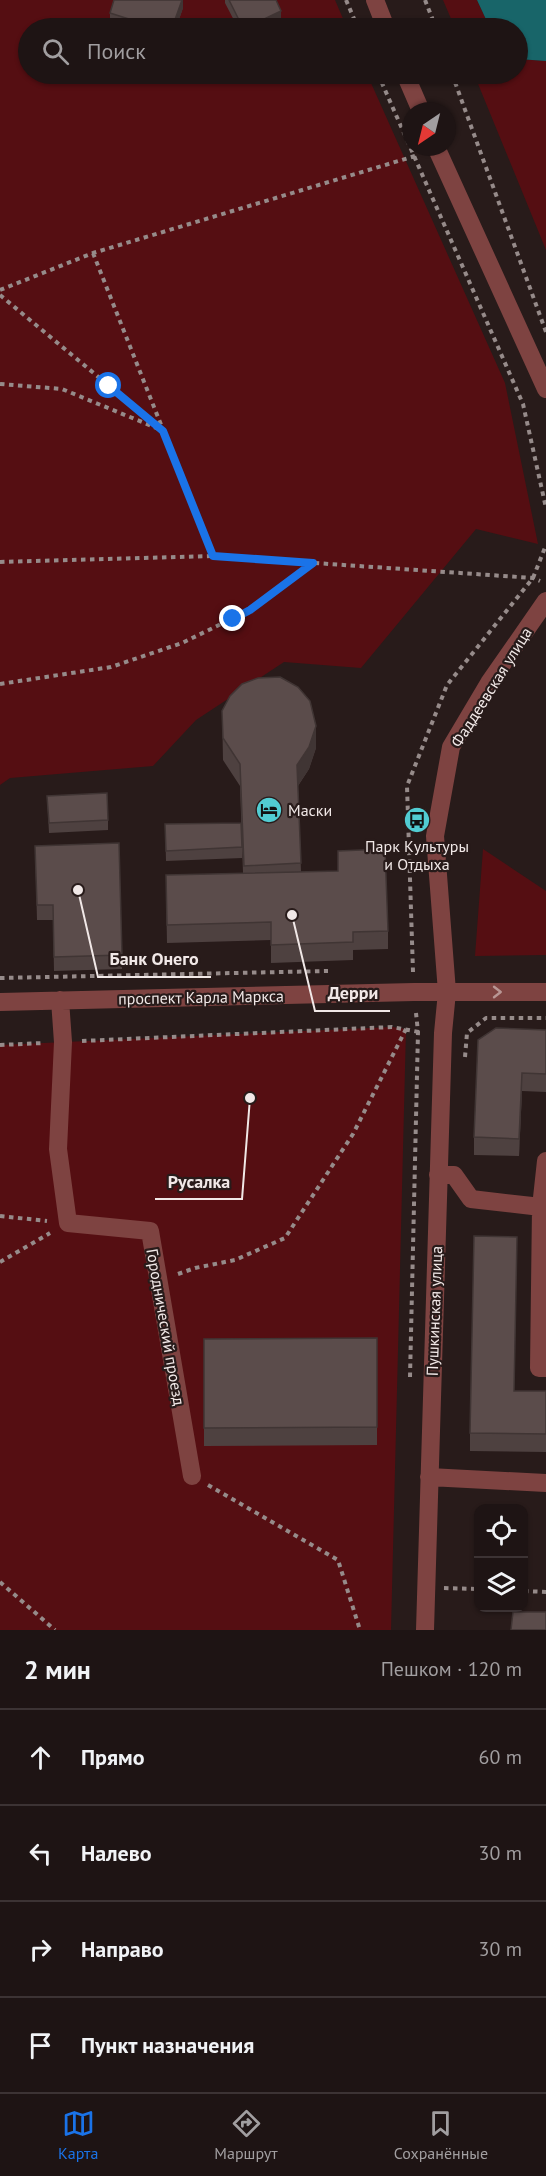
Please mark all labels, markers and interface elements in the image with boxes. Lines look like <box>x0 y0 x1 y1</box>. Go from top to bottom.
search box <box>18 18 528 84</box>
icon: search <box>39 35 72 68</box>
text: Поиск <box>87 37 146 65</box>
north arrow <box>402 102 456 156</box>
route start <box>95 372 121 398</box>
route end <box>219 605 245 631</box>
street label: Фаддеевская улица <box>446 623 536 751</box>
hotel icon: Маски <box>254 795 284 825</box>
place label: Маски <box>288 800 332 820</box>
bus stop icon: Парк Культуры и Отдыха <box>402 805 432 835</box>
place label: Парк Культуры и Отдыха <box>365 836 469 874</box>
callout: Банк Онего <box>98 941 211 977</box>
text: Банк Онего <box>109 947 199 970</box>
callout: Дерри <box>315 975 390 1011</box>
text: Дерри <box>328 981 378 1004</box>
street label: проспект Карла Маркса <box>118 986 284 1008</box>
one-way arrow <box>492 986 501 998</box>
callout: Русалка <box>155 1163 242 1199</box>
text: Русалка <box>168 1170 230 1193</box>
street label: Пушкинская улица <box>422 1246 446 1376</box>
street label: Городнический проезд <box>142 1247 190 1407</box>
map controls <box>474 1504 528 1612</box>
button: locate <box>474 1504 528 1558</box>
button: layers <box>474 1558 528 1612</box>
text: 2 мин <box>24 1653 91 1686</box>
text: Пешком · 120 m <box>381 1656 522 1682</box>
icon: ahead <box>24 1741 57 1774</box>
text: Прямо <box>81 1743 144 1771</box>
text: 60 m <box>479 1744 522 1770</box>
icon: left <box>24 1837 57 1870</box>
text: Налево <box>81 1839 152 1867</box>
text: 30 m <box>479 1840 522 1866</box>
icon: right <box>24 1933 57 1966</box>
text: Направо <box>81 1935 164 1963</box>
text: 30 m <box>479 1936 522 1962</box>
icon: arrive <box>24 2029 57 2062</box>
text: Пункт назначения <box>81 2031 254 2059</box>
tab: Карта <box>58 2107 98 2163</box>
tab: Маршрут <box>214 2107 278 2163</box>
tab: Сохранённые <box>394 2107 488 2163</box>

